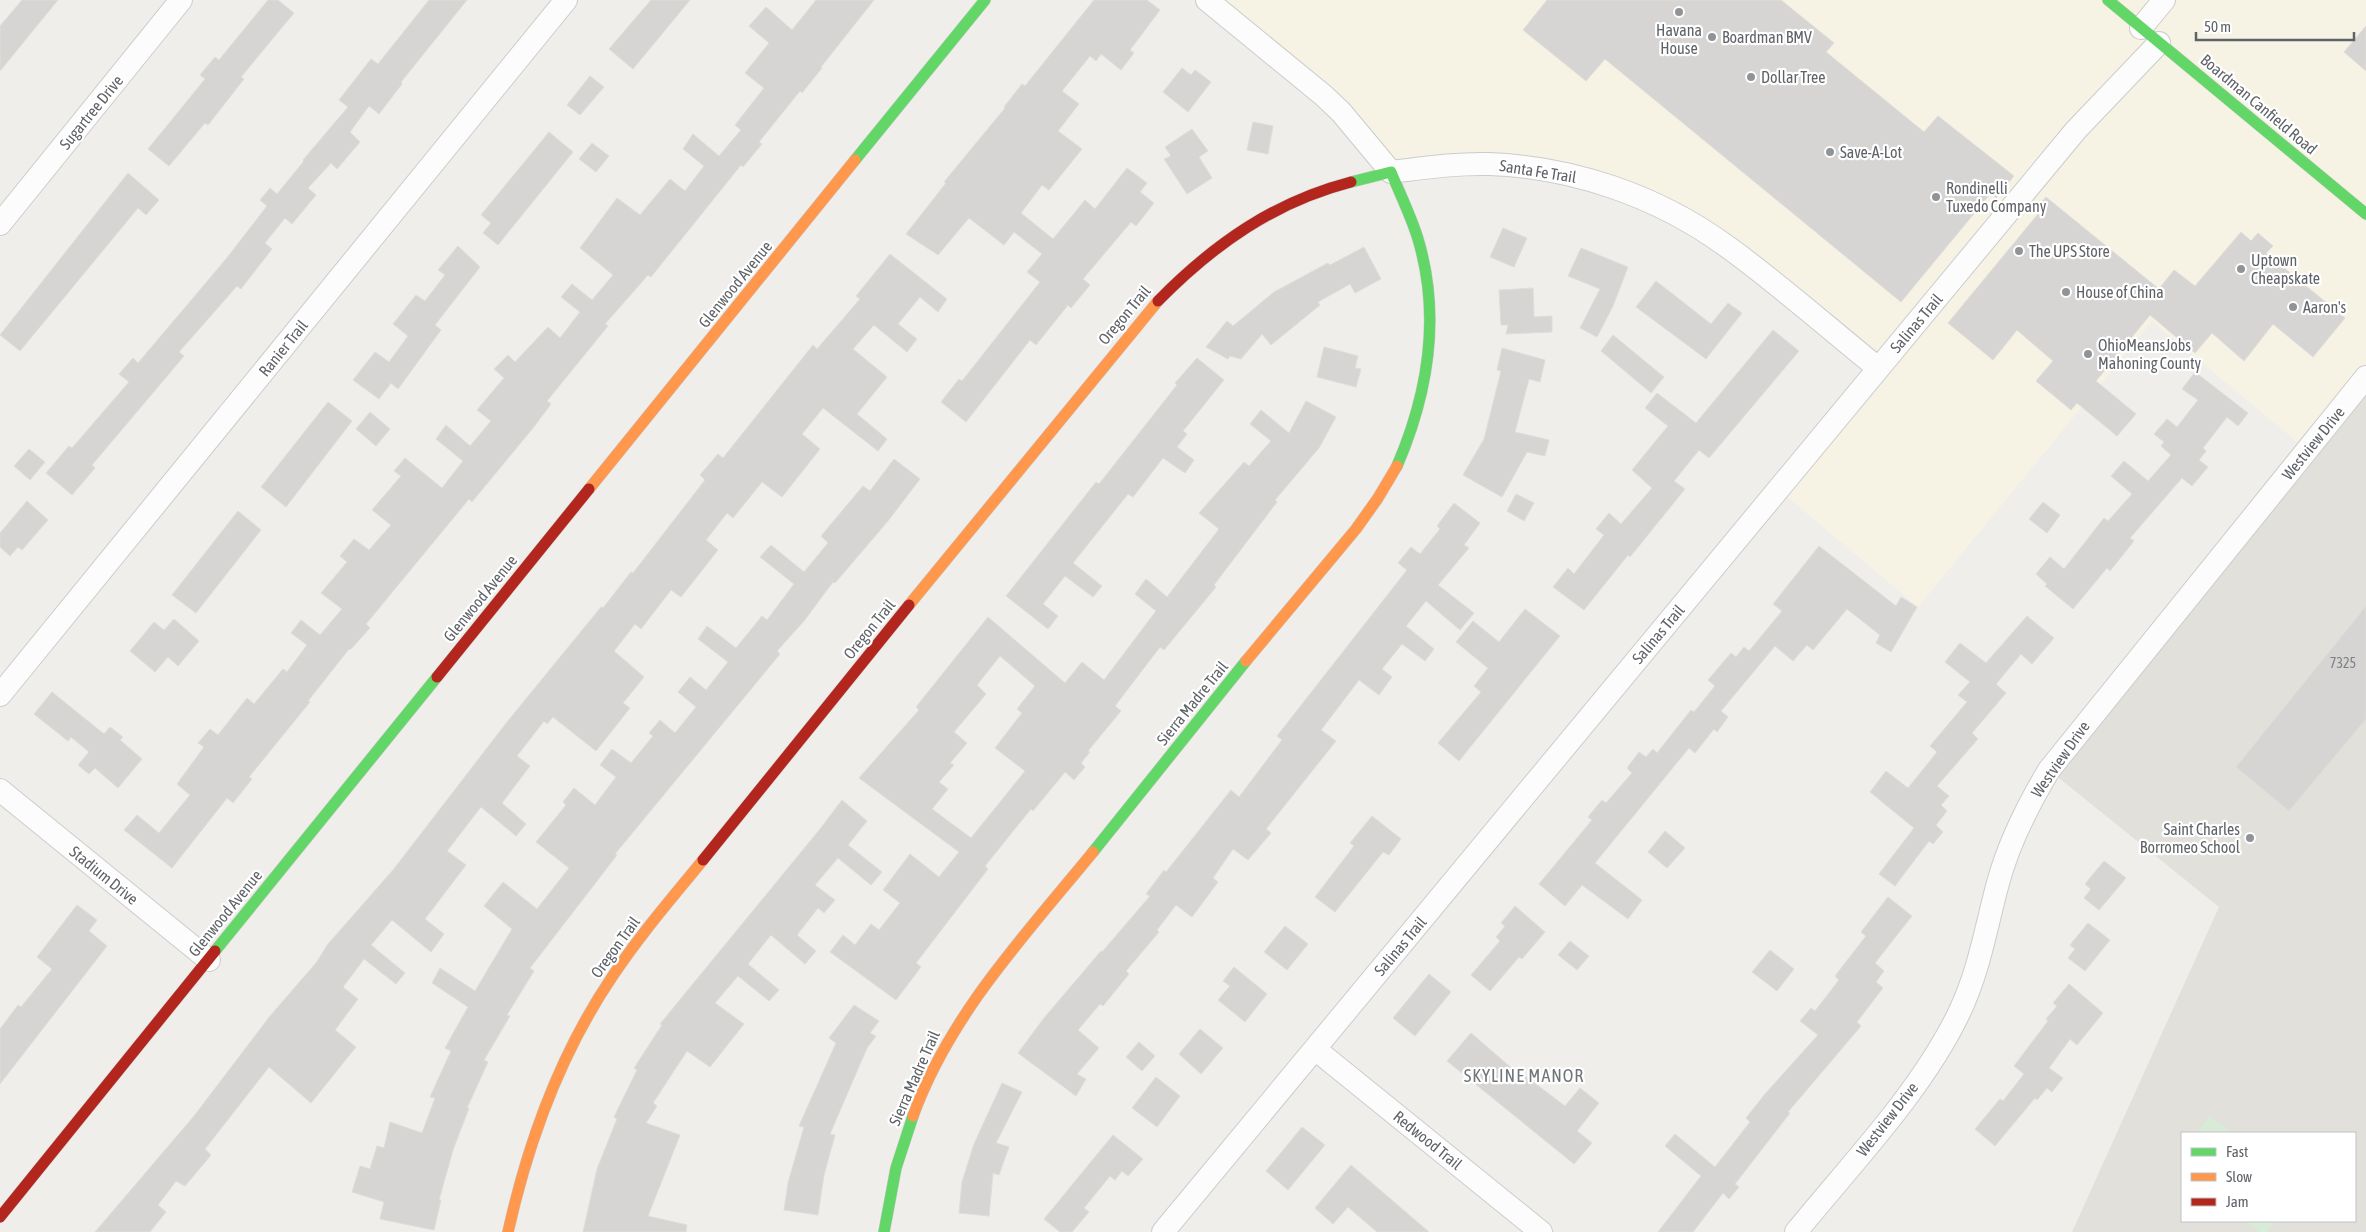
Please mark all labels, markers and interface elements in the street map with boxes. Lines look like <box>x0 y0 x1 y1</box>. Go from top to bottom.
marker: Havana House <box>1673 6 1685 18</box>
scale bar <box>2196 10 2354 42</box>
text: 50 m <box>2204 18 2231 35</box>
place label: Havana House <box>1656 21 1702 57</box>
place label: Boardman BMV <box>1722 28 1812 46</box>
marker: Boardman BMV <box>1706 31 1718 43</box>
street label: Boardman Canfield Road <box>2197 50 2321 158</box>
place label: Dollar Tree <box>1761 68 1826 86</box>
street label: Sugartree Drive <box>56 71 127 153</box>
marker: Dollar Tree <box>1745 71 1757 83</box>
place label: Save-A-Lot <box>1840 143 1902 161</box>
marker: Save-A-Lot <box>1824 146 1836 158</box>
street label: Santa Fe Trail <box>1498 156 1578 186</box>
place label: Rondinelli Tuxedo Company <box>1946 179 2047 216</box>
marker: Rondinelli Tuxedo Company <box>1930 191 1942 203</box>
street label: Glenwood Avenue <box>695 237 775 331</box>
place label: The UPS Store <box>2029 242 2110 260</box>
marker: The UPS Store <box>2013 245 2025 257</box>
place label: Uptown Cheapskate <box>2251 251 2320 288</box>
marker: Uptown Cheapskate <box>2235 263 2247 275</box>
street label: Oregon Trail <box>1094 281 1155 349</box>
place label: House of China <box>2076 283 2164 301</box>
marker: House of China <box>2060 286 2072 298</box>
street label: Salinas Trail <box>1886 289 1946 356</box>
place label: Aaron's <box>2303 298 2347 316</box>
marker: Aaron's <box>2287 301 2299 313</box>
street label: Ranier Trail <box>255 316 312 380</box>
place label: OhioMeansJobs Mahoning County <box>2098 336 2202 373</box>
marker: OhioMeansJobs Mahoning County <box>2082 348 2094 360</box>
street label: Westview Drive <box>2278 403 2348 483</box>
street label: Glenwood Avenue <box>440 551 520 645</box>
street label: Oregon Trail <box>840 595 900 663</box>
street label: Salinas Trail <box>1628 600 1688 667</box>
house number: 7325 <box>2330 655 2356 671</box>
street label: Sierra Madre Trail <box>1153 657 1232 748</box>
street label: Westview Drive <box>2027 717 2093 801</box>
place label: Saint Charles Borromeo School <box>2140 820 2241 856</box>
marker: Saint Charles Borromeo School <box>2244 832 2256 844</box>
street label: Stadium Drive <box>66 842 142 908</box>
street label: Glenwood Avenue <box>185 866 265 960</box>
street label: Oregon Trail <box>587 912 644 982</box>
street label: Salinas Trail <box>1370 912 1430 979</box>
street label: Sierra Madre Trail <box>885 1027 943 1128</box>
district label: SKYLINE MANOR <box>1464 1065 1584 1086</box>
street label: Westview Drive <box>1853 1078 1921 1160</box>
street label: Redwood Trail <box>1390 1107 1466 1174</box>
legend <box>2181 1132 2356 1222</box>
text: Fast <box>2226 1143 2248 1160</box>
text: Slow <box>2226 1168 2252 1185</box>
text: Jam <box>2226 1193 2249 1210</box>

